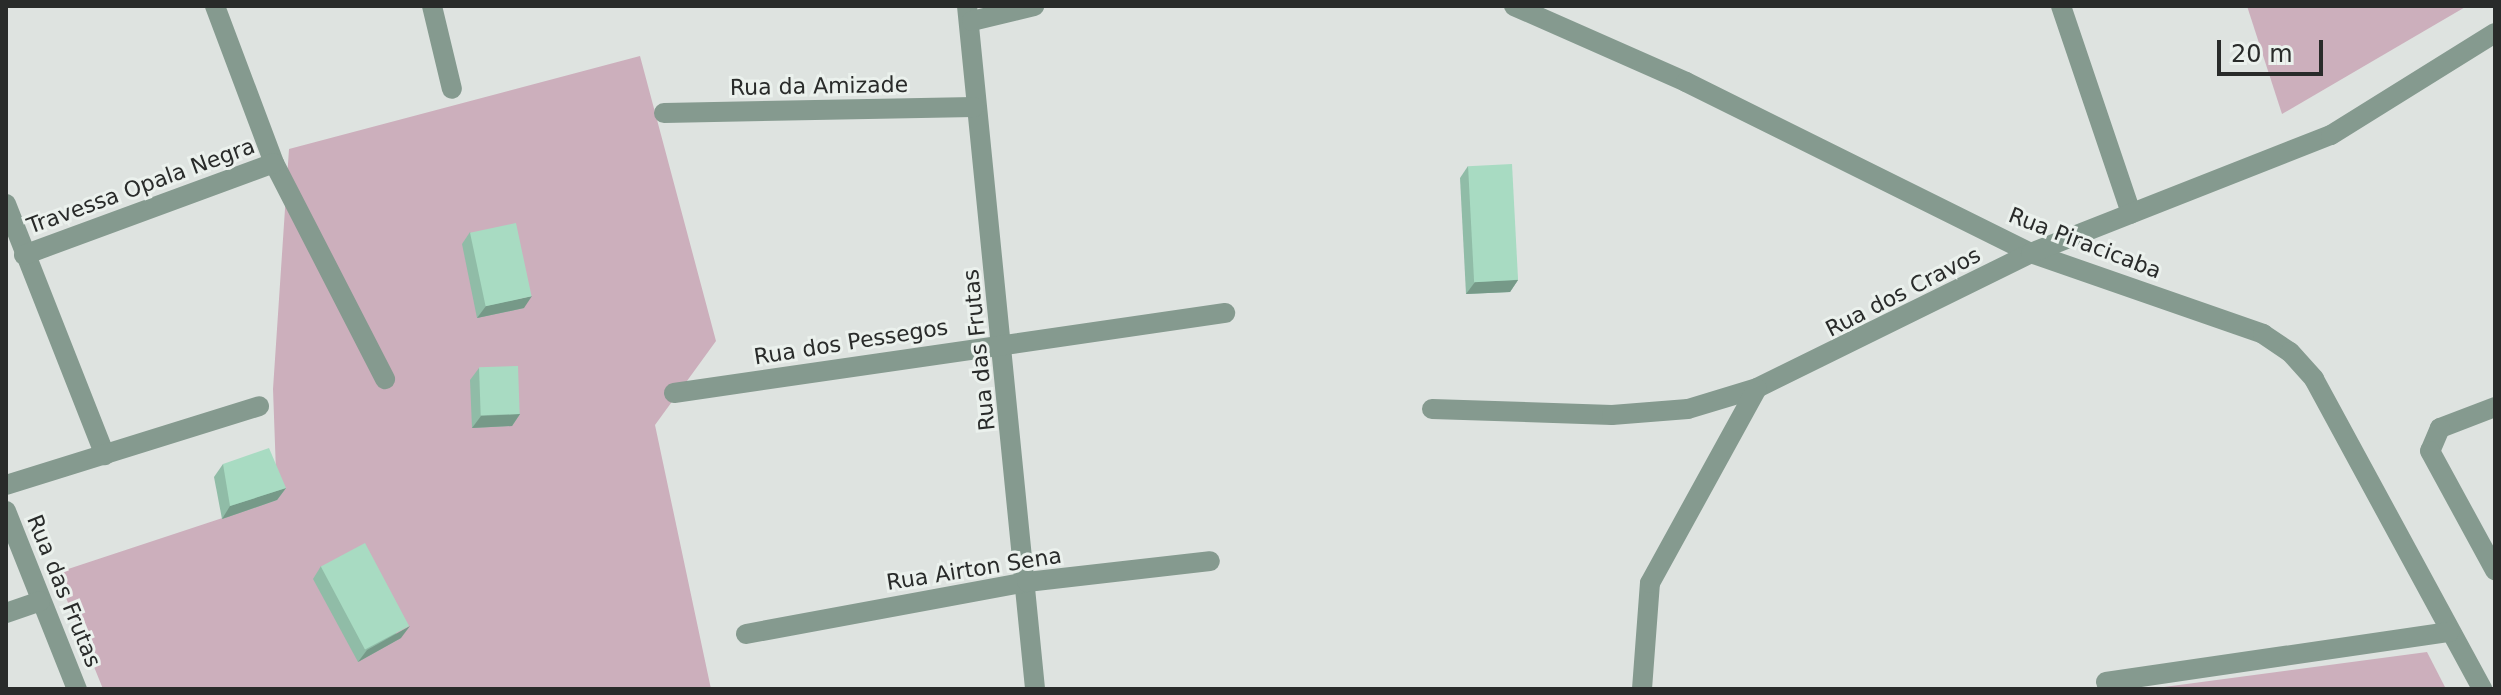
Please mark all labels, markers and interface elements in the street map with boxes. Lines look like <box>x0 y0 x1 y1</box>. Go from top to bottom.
scale bar <box>2221 24 2327 74</box>
text: 20 m <box>2231 40 2293 68</box>
street label: Rua da Amizade <box>730 71 908 101</box>
street label: Travessa Opala Negra <box>23 132 259 240</box>
street label: Rua Piracicaba <box>2005 202 2165 284</box>
street label: Rua dos Cravos <box>1821 242 1985 342</box>
street label: Rua das Frutas <box>957 268 1001 432</box>
street label: Rua dos Pessegos <box>752 314 950 370</box>
street label: Rua das Frutas <box>21 511 107 671</box>
street label: Rua Airton Sena <box>885 542 1063 596</box>

